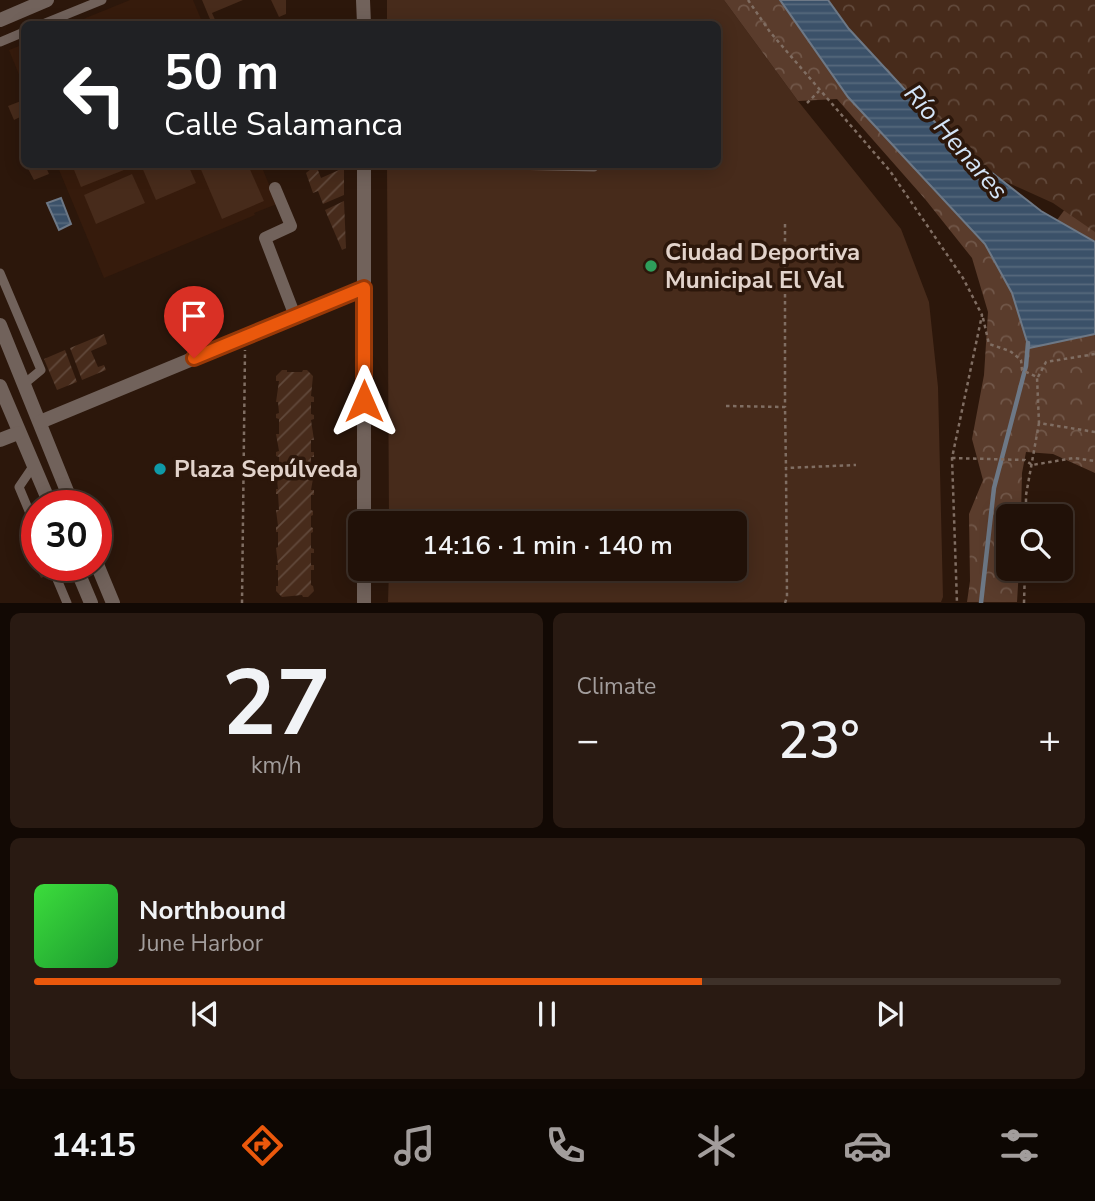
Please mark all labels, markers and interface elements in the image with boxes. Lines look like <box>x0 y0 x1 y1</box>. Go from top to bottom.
text: 50 m <box>164 39 279 106</box>
icon: left <box>49 49 140 140</box>
water label: Río Henares <box>896 77 1016 207</box>
text: Calle Salamanca <box>164 103 403 146</box>
place label: Ciudad Deportiva Municipal El Val <box>665 236 860 296</box>
marker: Ciudad Deportiva Municipal El Val <box>643 258 659 274</box>
pin <box>164 286 224 358</box>
icon: arrive <box>175 297 213 335</box>
position arrow <box>327 364 401 438</box>
place label: Plaza Sepúlveda <box>174 453 358 485</box>
marker: Plaza Sepúlveda <box>152 461 168 477</box>
speed limit sign: 30 <box>21 490 112 581</box>
map controls <box>996 504 1073 581</box>
button: search <box>996 504 1073 581</box>
text: 14:16 · 1 min · 140 m <box>422 528 673 563</box>
text: 27 <box>222 642 331 766</box>
text: Climate <box>577 671 656 702</box>
text: 23° <box>778 705 860 776</box>
text: − <box>577 715 599 766</box>
text: + <box>1038 715 1061 766</box>
text: km/h <box>251 750 302 781</box>
text: Northbound <box>139 893 286 928</box>
text: June Harbor <box>139 928 263 959</box>
icon: previous <box>186 995 224 1033</box>
icon: pause <box>528 995 566 1033</box>
icon: next <box>871 995 909 1033</box>
icon: directions <box>238 1121 287 1170</box>
icon: music <box>390 1121 439 1170</box>
icon: phone <box>541 1121 590 1170</box>
icon: climate <box>692 1121 741 1170</box>
icon: car <box>843 1121 892 1170</box>
icon: filters <box>995 1121 1044 1170</box>
text: 14:15 <box>51 1124 136 1167</box>

